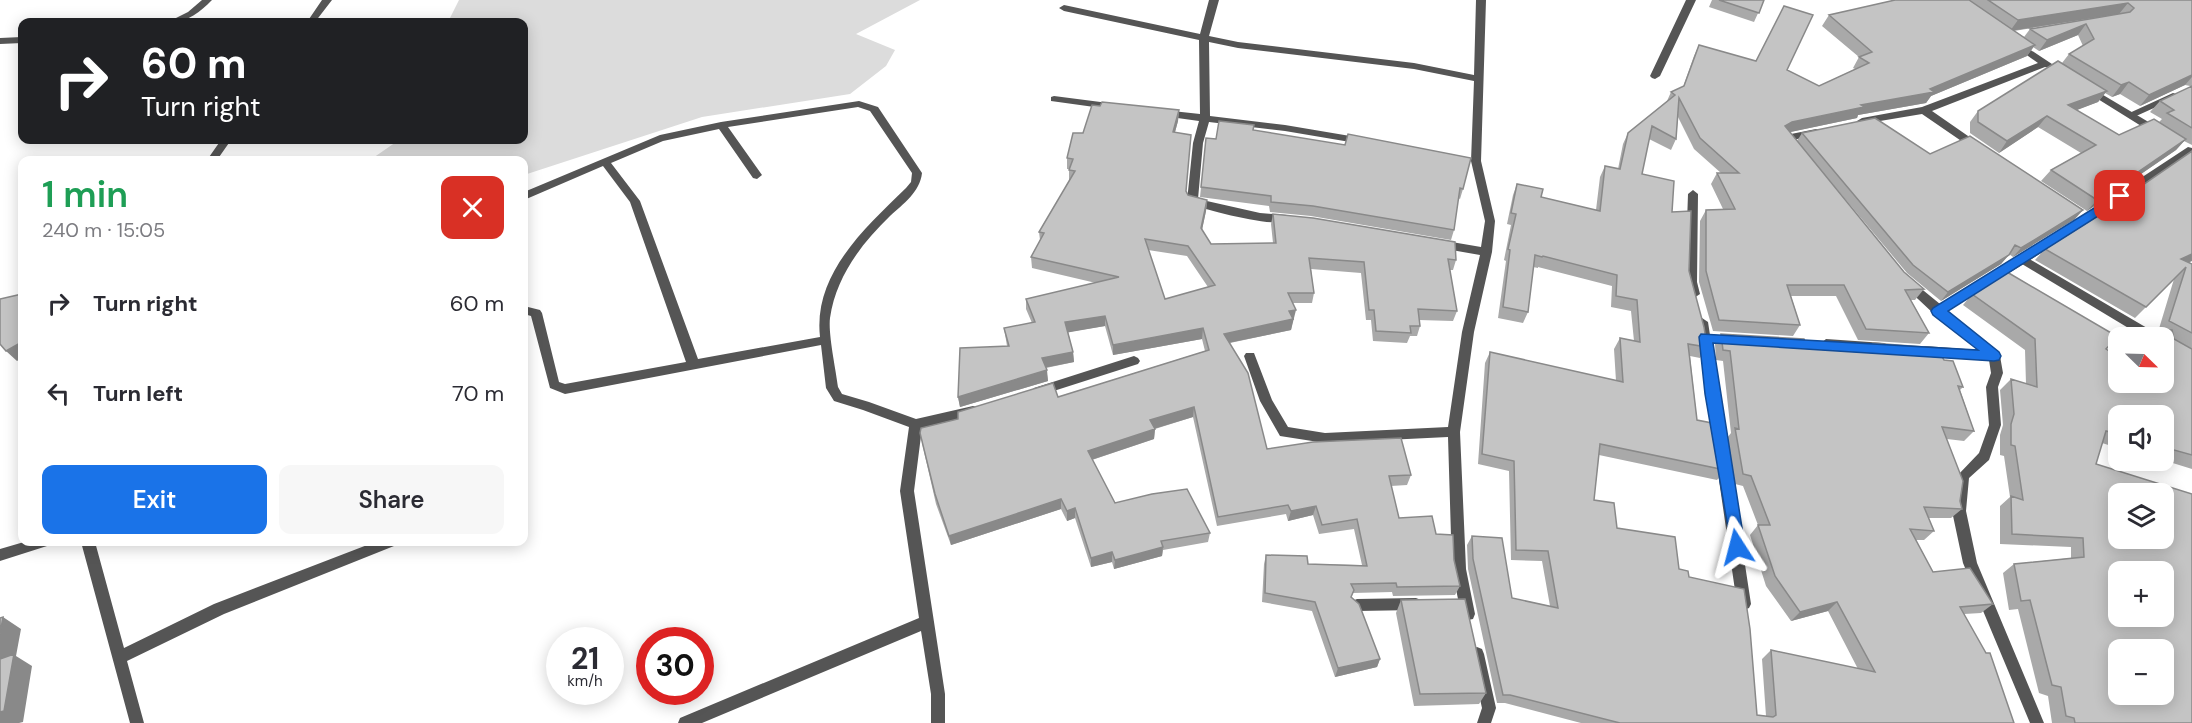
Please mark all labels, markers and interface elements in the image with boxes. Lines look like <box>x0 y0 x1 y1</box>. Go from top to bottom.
text: 60 m <box>141 36 247 91</box>
icon: right <box>42 42 120 120</box>
text: Turn right <box>141 89 261 124</box>
pin <box>2094 170 2145 221</box>
text: 1 min <box>42 171 128 218</box>
button: close <box>441 176 504 239</box>
icon: arrive <box>2103 179 2136 212</box>
text: 240 m · 15:05 <box>42 217 165 243</box>
icon: right <box>42 287 75 320</box>
text: Turn right <box>93 289 198 318</box>
text: 60 m <box>450 289 504 318</box>
north arrow <box>2108 327 2174 393</box>
map controls <box>2108 327 2174 705</box>
icon: left <box>42 377 75 410</box>
text: Turn left <box>93 379 183 408</box>
text: 70 m <box>452 379 504 408</box>
button: sound <box>2108 405 2174 471</box>
button: Exit <box>42 465 267 534</box>
button: Share <box>279 465 504 534</box>
button: layers <box>2108 483 2174 549</box>
position arrow <box>1705 515 1769 579</box>
button: + <box>2108 561 2174 627</box>
speed limit sign: 30 <box>636 627 714 705</box>
text: 21 <box>571 639 599 678</box>
button: − <box>2108 639 2174 705</box>
text: km/h <box>567 671 603 691</box>

